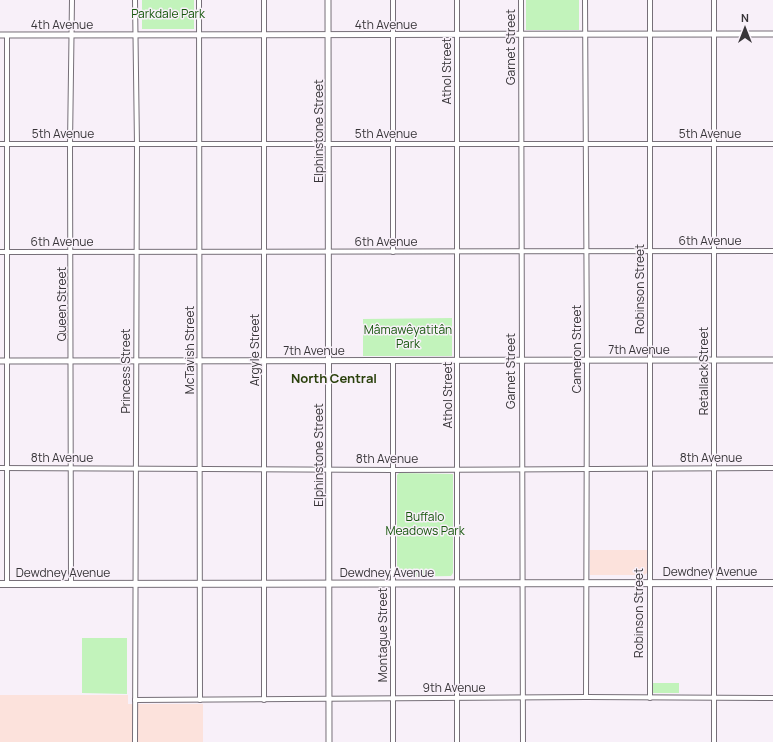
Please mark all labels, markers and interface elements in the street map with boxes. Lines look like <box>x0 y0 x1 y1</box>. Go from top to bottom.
park label: Parkdale Park <box>131 5 206 22</box>
north arrow <box>725 8 765 48</box>
street label: Garnet Street <box>502 9 519 85</box>
text: N <box>741 10 749 25</box>
street label: 4th Avenue <box>31 16 93 33</box>
street label: 4th Avenue <box>355 16 417 33</box>
street label: Athol Street <box>438 37 455 104</box>
street label: Elphinstone Street <box>310 79 327 183</box>
street label: 5th Avenue <box>32 125 94 142</box>
street label: 5th Avenue <box>355 125 417 142</box>
street label: 5th Avenue <box>679 125 741 142</box>
street label: 6th Avenue <box>679 232 741 249</box>
street label: 6th Avenue <box>31 233 93 250</box>
street label: 6th Avenue <box>355 233 417 250</box>
street label: Robinson Street <box>631 244 648 334</box>
street label: Queen Street <box>53 267 70 341</box>
street label: McTavish Street <box>181 305 198 394</box>
street label: Cameron Street <box>568 305 585 393</box>
street label: Argyle Street <box>246 314 263 386</box>
park label: Mâmawêyatitân Park <box>364 321 452 352</box>
street label: Retallack Street <box>695 327 712 415</box>
street label: Princess Street <box>117 328 134 414</box>
street label: Garnet Street <box>502 333 519 409</box>
street label: 7th Avenue <box>608 341 670 358</box>
street label: 7th Avenue <box>283 342 345 359</box>
street label: Athol Street <box>439 361 456 428</box>
district label: North Central <box>291 369 377 387</box>
street label: Elphinstone Street <box>310 403 327 507</box>
street label: 8th Avenue <box>31 449 93 466</box>
street label: 8th Avenue <box>680 449 742 466</box>
street label: 8th Avenue <box>356 450 418 467</box>
park label: Buffalo Meadows Park <box>385 508 466 539</box>
street label: Dewdney Avenue <box>663 563 757 580</box>
street label: Dewdney Avenue <box>16 564 110 581</box>
street label: Dewdney Avenue <box>340 564 434 581</box>
street label: Robinson Street <box>630 568 647 658</box>
street label: Montague Street <box>374 587 391 682</box>
street label: 9th Avenue <box>423 679 485 696</box>

